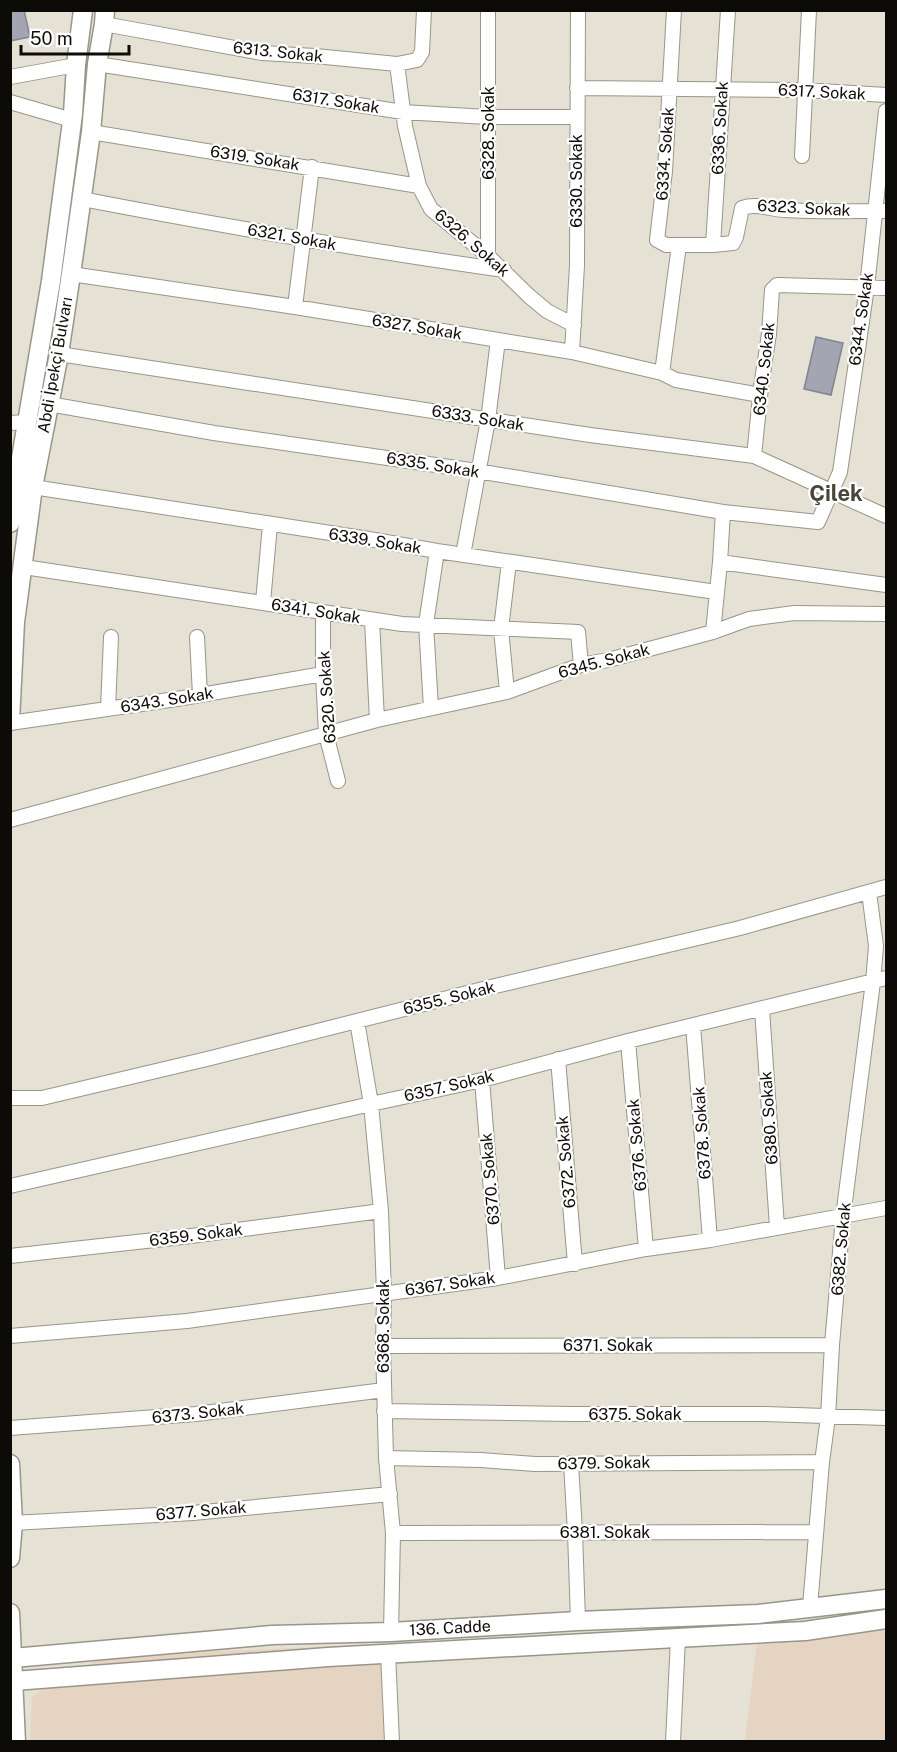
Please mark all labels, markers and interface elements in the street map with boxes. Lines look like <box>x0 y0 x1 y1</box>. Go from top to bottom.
scale bar <box>21 18 129 56</box>
text: 50 m <box>30 28 73 49</box>
street label: 6313. Sokak <box>232 38 324 66</box>
street label: 6317. Sokak <box>778 80 866 104</box>
street label: 6336. Sokak <box>708 81 732 175</box>
street label: 6317. Sokak <box>291 85 381 117</box>
street label: 6328. Sokak <box>479 86 498 180</box>
street label: 6334. Sokak <box>652 107 678 201</box>
street label: 6330. Sokak <box>567 134 586 228</box>
street label: 6319. Sokak <box>209 142 301 174</box>
street label: 6323. Sokak <box>757 196 851 220</box>
street label: 6326. Sokak <box>431 205 513 281</box>
street label: 6321. Sokak <box>246 220 338 254</box>
street label: 6344. Sokak <box>845 271 877 367</box>
street label: Abdi İpekçi Bulvarı <box>33 295 76 435</box>
street label: 6327. Sokak <box>371 311 463 343</box>
street label: 6340. Sokak <box>750 322 778 416</box>
street label: 6333. Sokak <box>430 401 526 435</box>
street label: 6335. Sokak <box>385 448 481 482</box>
district label: Çilek <box>809 480 863 506</box>
street label: 6339. Sokak <box>327 524 423 558</box>
street label: 6341. Sokak <box>270 595 362 627</box>
street label: 6345. Sokak <box>556 640 652 682</box>
street label: 6320. Sokak <box>314 650 340 744</box>
street label: 6343. Sokak <box>119 683 215 717</box>
street label: 6355. Sokak <box>401 977 497 1019</box>
street label: 6357. Sokak <box>402 1066 496 1106</box>
street label: 6380. Sokak <box>756 1071 782 1165</box>
street label: 6378. Sokak <box>689 1086 715 1180</box>
street label: 6376. Sokak <box>623 1098 651 1192</box>
street label: 6372. Sokak <box>552 1115 580 1209</box>
street label: 6370. Sokak <box>477 1132 503 1226</box>
street label: 6382. Sokak <box>827 1202 855 1296</box>
street label: 6359. Sokak <box>148 1220 244 1250</box>
street label: 6367. Sokak <box>404 1268 496 1300</box>
street label: 6368. Sokak <box>374 1279 393 1373</box>
street label: 6371. Sokak <box>563 1336 653 1355</box>
street label: 6373. Sokak <box>151 1399 245 1427</box>
street label: 6375. Sokak <box>588 1405 682 1424</box>
street label: 6379. Sokak <box>557 1453 651 1473</box>
street label: 6377. Sokak <box>155 1498 247 1524</box>
street label: 6381. Sokak <box>560 1523 650 1542</box>
street label: 136. Cadde <box>409 1616 491 1640</box>

